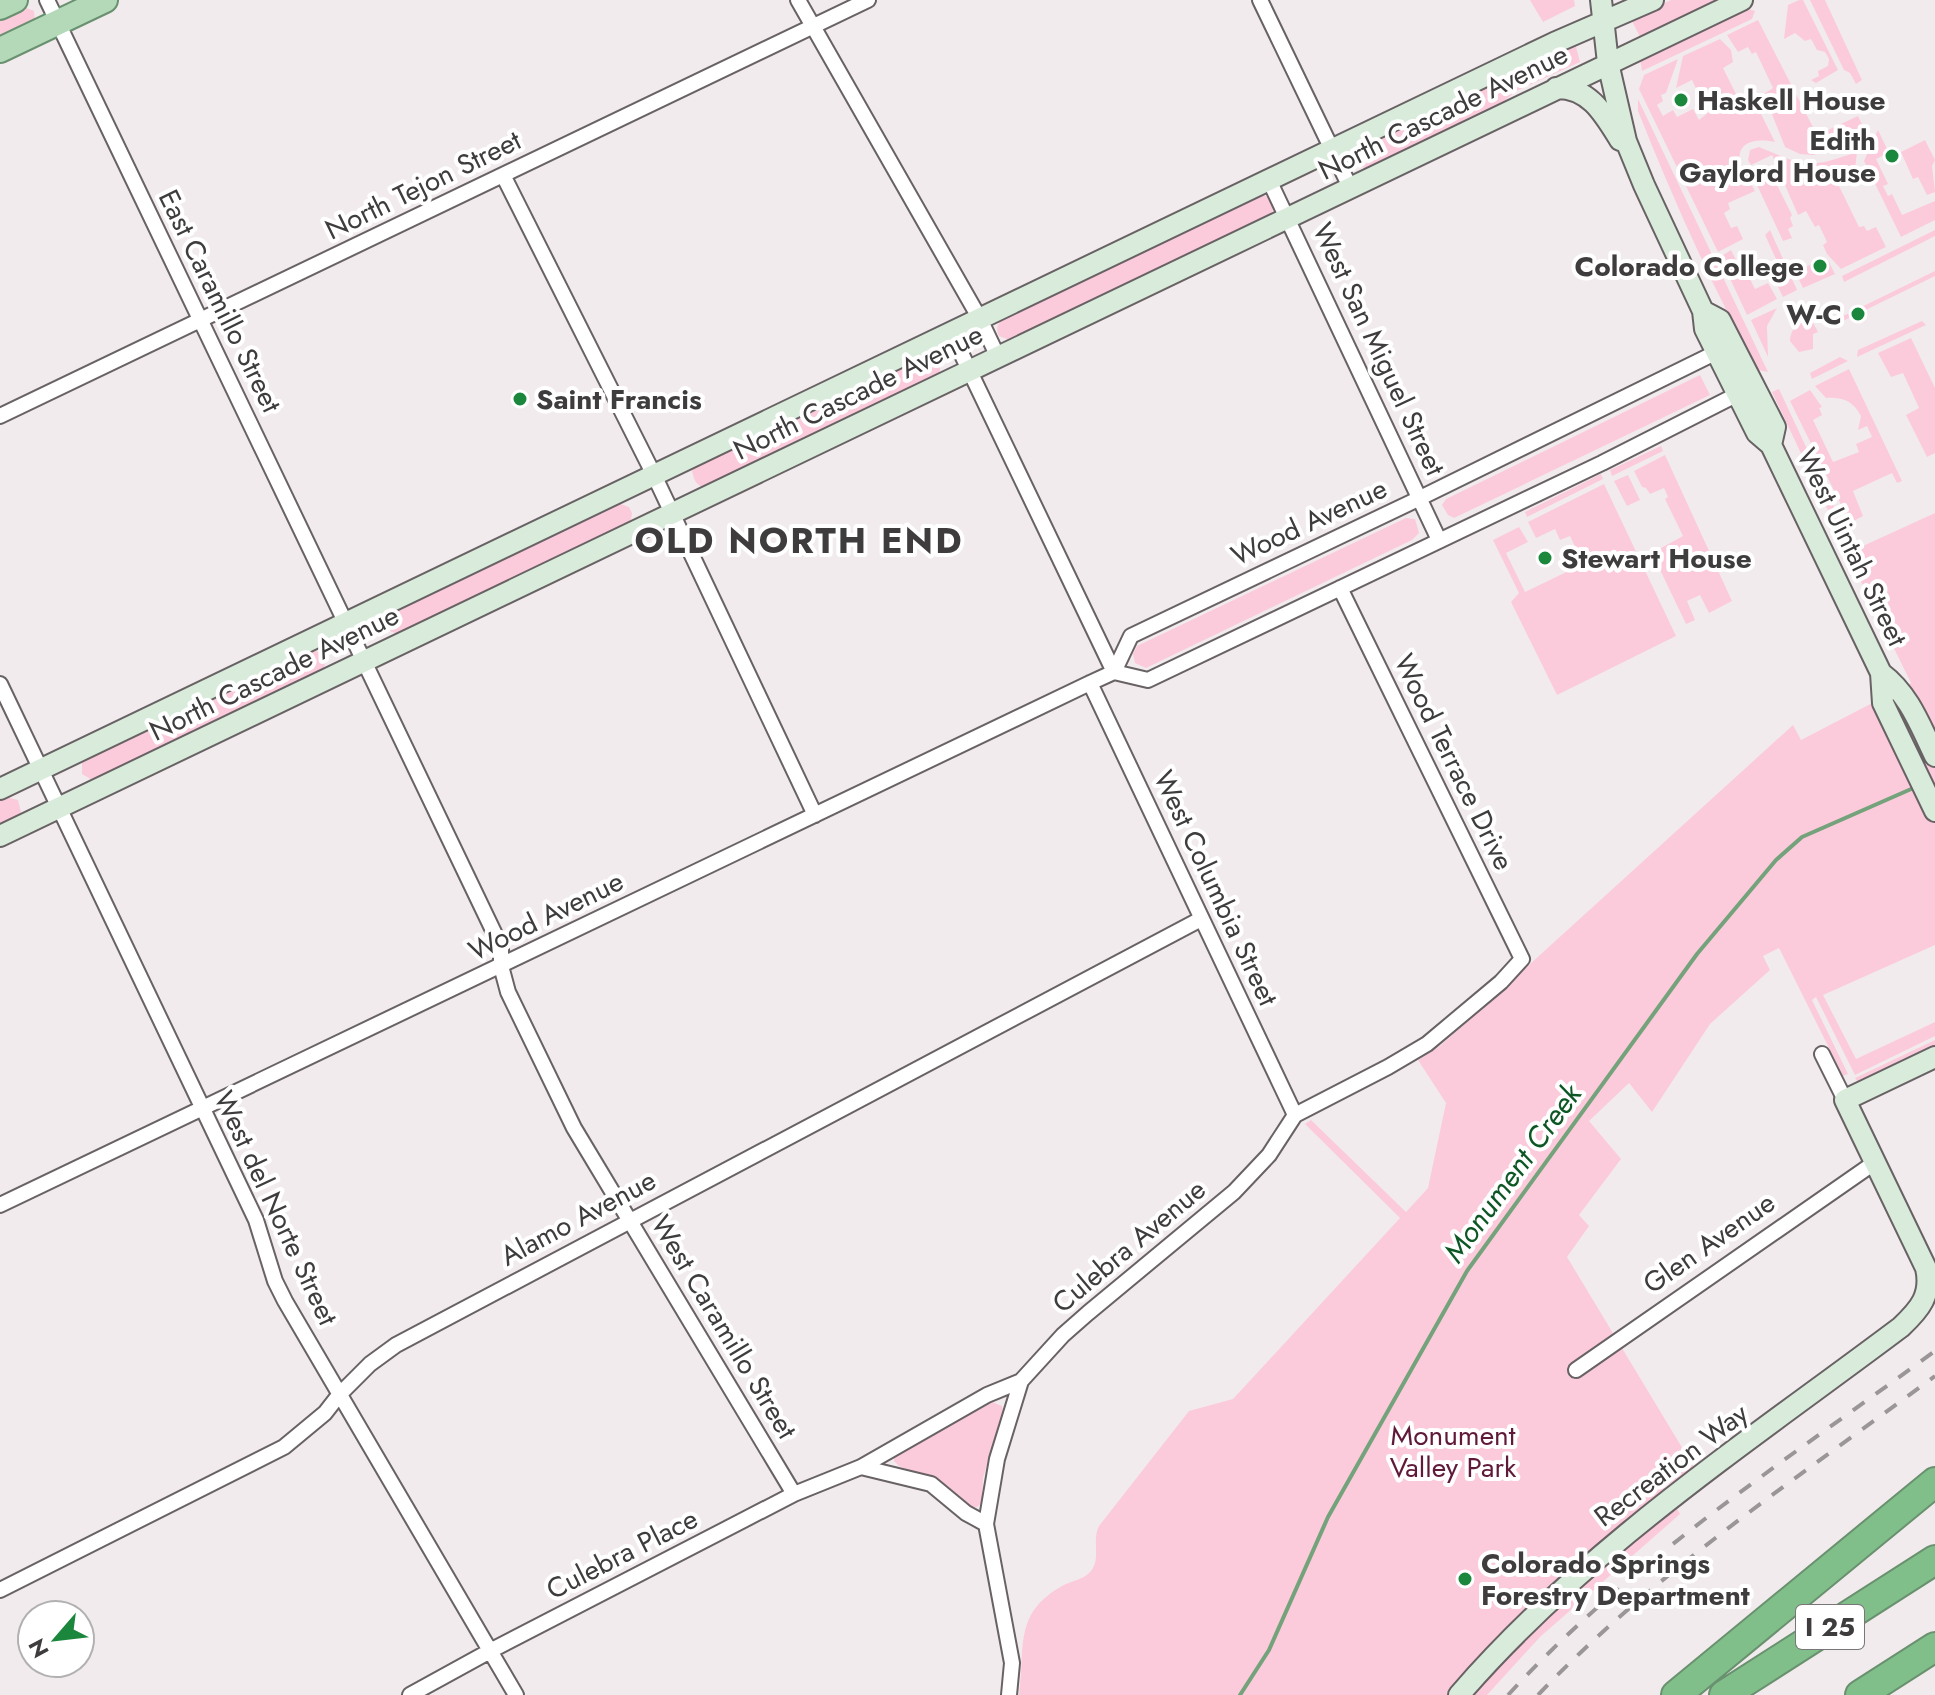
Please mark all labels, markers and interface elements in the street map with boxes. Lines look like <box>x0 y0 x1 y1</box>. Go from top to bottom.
street label: North Cascade Avenue <box>1311 34 1575 190</box>
place label: Haskell House <box>1697 80 1886 121</box>
marker: Haskell House <box>1672 91 1690 109</box>
street label: North Tejon Street <box>318 120 528 250</box>
place label: Edith Gaylord House <box>1679 120 1876 193</box>
marker: Edith Gaylord House <box>1883 147 1901 165</box>
street label: East Caramillo Street <box>148 183 292 420</box>
street label: West San Miguel Street <box>1302 216 1456 482</box>
place label: Colorado College <box>1575 246 1804 287</box>
marker: Colorado College <box>1811 257 1829 275</box>
place label: W-C <box>1786 294 1842 335</box>
marker: W-C <box>1849 305 1867 323</box>
street label: North Cascade Avenue <box>726 314 990 470</box>
place label: Saint Francis <box>536 379 702 420</box>
marker: Saint Francis <box>511 390 529 408</box>
street label: West Uintah Street <box>1786 441 1918 653</box>
street label: Wood Avenue <box>1224 468 1394 576</box>
district label: OLD NORTH END <box>634 514 964 566</box>
place label: Stewart House <box>1561 538 1752 579</box>
marker: Stewart House <box>1536 549 1554 567</box>
street label: North Cascade Avenue <box>142 595 406 751</box>
street label: Wood Terrace Drive <box>1384 647 1524 877</box>
street label: West Columbia Street <box>1143 763 1289 1013</box>
street label: Wood Avenue <box>462 861 630 971</box>
water label: Monument Creek <box>1432 1074 1592 1271</box>
street label: West del Norte Street <box>204 1084 348 1332</box>
street label: Alamo Avenue <box>493 1160 663 1276</box>
street label: Culebra Avenue <box>1043 1169 1215 1323</box>
street label: Glen Avenue <box>1635 1182 1783 1304</box>
street label: West Caramillo Street <box>641 1207 807 1447</box>
street label: Recreation Way <box>1585 1393 1757 1537</box>
park label: Monument Valley Park <box>1390 1415 1517 1488</box>
street label: Culebra Place <box>539 1498 705 1610</box>
place label: Colorado Springs Forestry Department <box>1481 1543 1750 1616</box>
marker: Colorado Springs Forestry Department <box>1456 1570 1474 1588</box>
north arrow <box>16 1599 96 1679</box>
road number: I 25 <box>1796 1605 1864 1649</box>
text: N <box>20 1633 57 1664</box>

